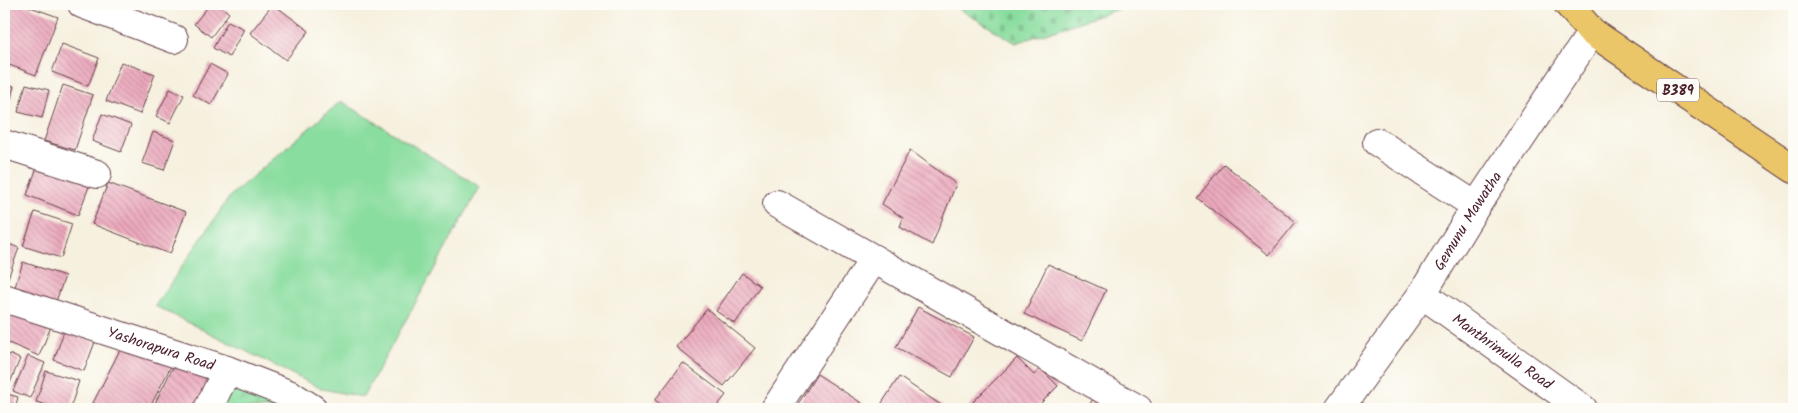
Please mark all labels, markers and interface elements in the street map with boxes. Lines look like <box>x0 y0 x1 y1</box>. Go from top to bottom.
road number: B389 <box>1657 78 1699 102</box>
street label: Gemunu Mawatha <box>1428 167 1509 276</box>
street label: Manthrimulla Road <box>1447 308 1558 397</box>
street label: Yashorapura Road <box>104 321 218 378</box>

